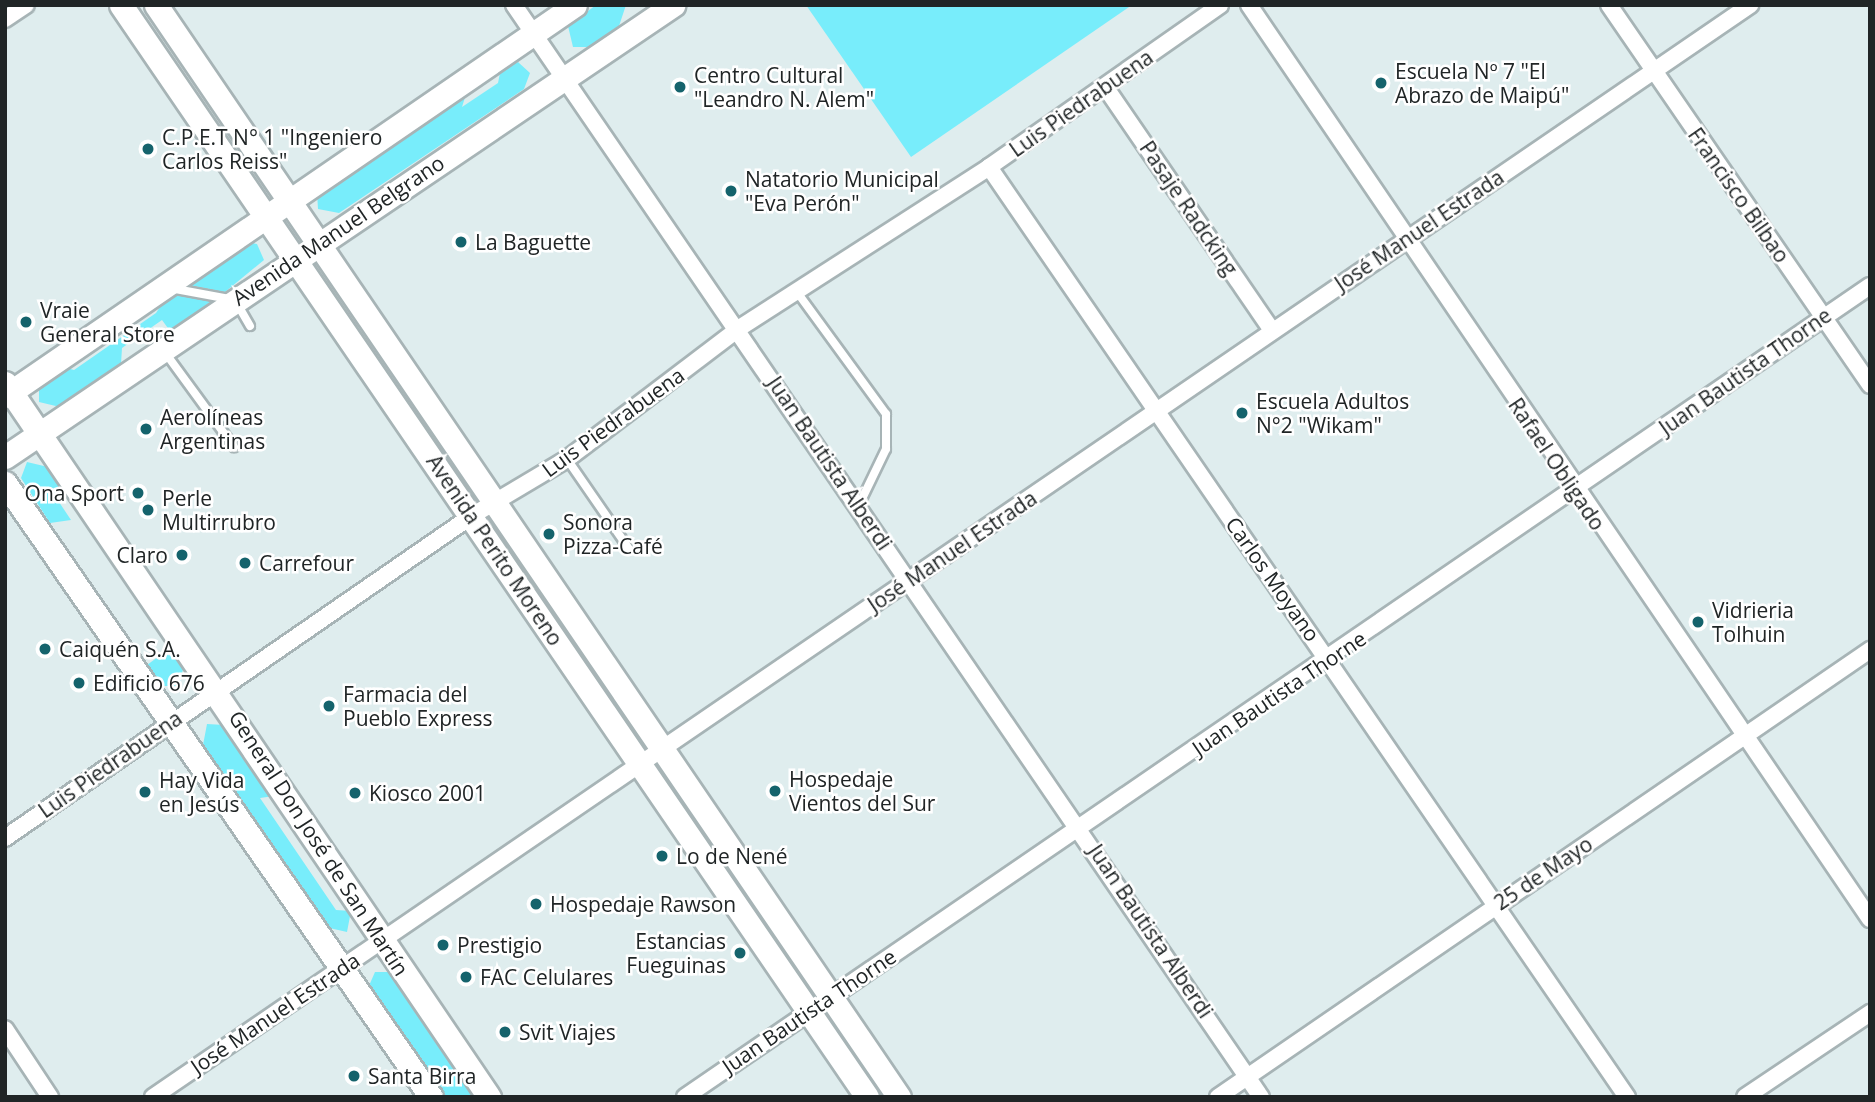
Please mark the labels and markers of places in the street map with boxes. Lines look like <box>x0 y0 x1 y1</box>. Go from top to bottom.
place label: Escuela Nº 7 "El Abrazo de Maipú" <box>1395 58 1569 108</box>
place label: Centro Cultural "Leandro N. Alem" <box>694 62 874 112</box>
marker: Escuela Nº 7 "El Abrazo de Maipú" <box>1373 75 1389 91</box>
marker: Centro Cultural "Leandro N. Alem" <box>672 79 688 95</box>
place label: C.P.E.T N° 1 "Ingeniero Carlos Reiss" <box>162 124 382 174</box>
marker: C.P.E.T N° 1 "Ingeniero Carlos Reiss" <box>140 141 156 157</box>
place label: Natatorio Municipal "Eva Perón" <box>745 166 939 216</box>
marker: Natatorio Municipal "Eva Perón" <box>723 183 739 199</box>
place label: La Baguette <box>475 229 591 255</box>
marker: La Baguette <box>453 234 469 250</box>
place label: Vraie General Store <box>40 297 175 347</box>
marker: Vraie General Store <box>18 314 34 330</box>
place label: Escuela Adultos N°2 "Wikam" <box>1256 388 1409 438</box>
place label: Aerolíneas Argentinas <box>160 404 265 454</box>
marker: Escuela Adultos N°2 "Wikam" <box>1234 405 1250 421</box>
marker: Aerolíneas Argentinas <box>138 421 154 437</box>
place label: Ona Sport <box>25 480 124 506</box>
marker: Ona Sport <box>130 485 146 501</box>
place label: Perle Multirrubro <box>162 485 276 535</box>
marker: Perle Multirrubro <box>140 502 156 518</box>
place label: Sonora Pizza-Café <box>563 509 663 559</box>
marker: Sonora Pizza-Café <box>541 526 557 542</box>
place label: Claro <box>117 542 168 568</box>
marker: Claro <box>174 547 190 563</box>
place label: Carrefour <box>259 550 354 576</box>
marker: Carrefour <box>237 555 253 571</box>
place label: Vidrieria Tolhuin <box>1712 597 1794 647</box>
marker: Vidrieria Tolhuin <box>1690 614 1706 630</box>
place label: Caiquén S.A. <box>59 636 181 662</box>
marker: Caiquén S.A. <box>37 641 53 657</box>
place label: Edificio 676 <box>93 670 205 696</box>
marker: Edificio 676 <box>71 675 87 691</box>
place label: Farmacia del Pueblo Express <box>343 681 492 731</box>
marker: Farmacia del Pueblo Express <box>321 698 337 714</box>
place label: Hospedaje Vientos del Sur <box>789 766 935 816</box>
place label: Hay Vida en Jesús <box>159 767 244 817</box>
place label: Kiosco 2001 <box>369 780 486 806</box>
marker: Hospedaje Vientos del Sur <box>767 783 783 799</box>
marker: Hay Vida en Jesús <box>137 784 153 800</box>
marker: Kiosco 2001 <box>347 785 363 801</box>
place label: Lo de Nené <box>676 843 787 869</box>
marker: Lo de Nené <box>654 848 670 864</box>
place label: Hospedaje Rawson <box>550 891 736 917</box>
marker: Hospedaje Rawson <box>528 896 544 912</box>
place label: Estancias Fueguinas <box>626 928 726 978</box>
place label: Prestigio <box>457 932 542 958</box>
marker: Prestigio <box>435 937 451 953</box>
marker: Estancias Fueguinas <box>732 945 748 961</box>
place label: FAC Celulares <box>480 964 613 990</box>
marker: FAC Celulares <box>458 969 474 985</box>
place label: Svit Viajes <box>519 1019 616 1045</box>
marker: Svit Viajes <box>497 1024 513 1040</box>
place label: Santa Birra <box>368 1063 476 1089</box>
marker: Santa Birra <box>346 1068 362 1084</box>

